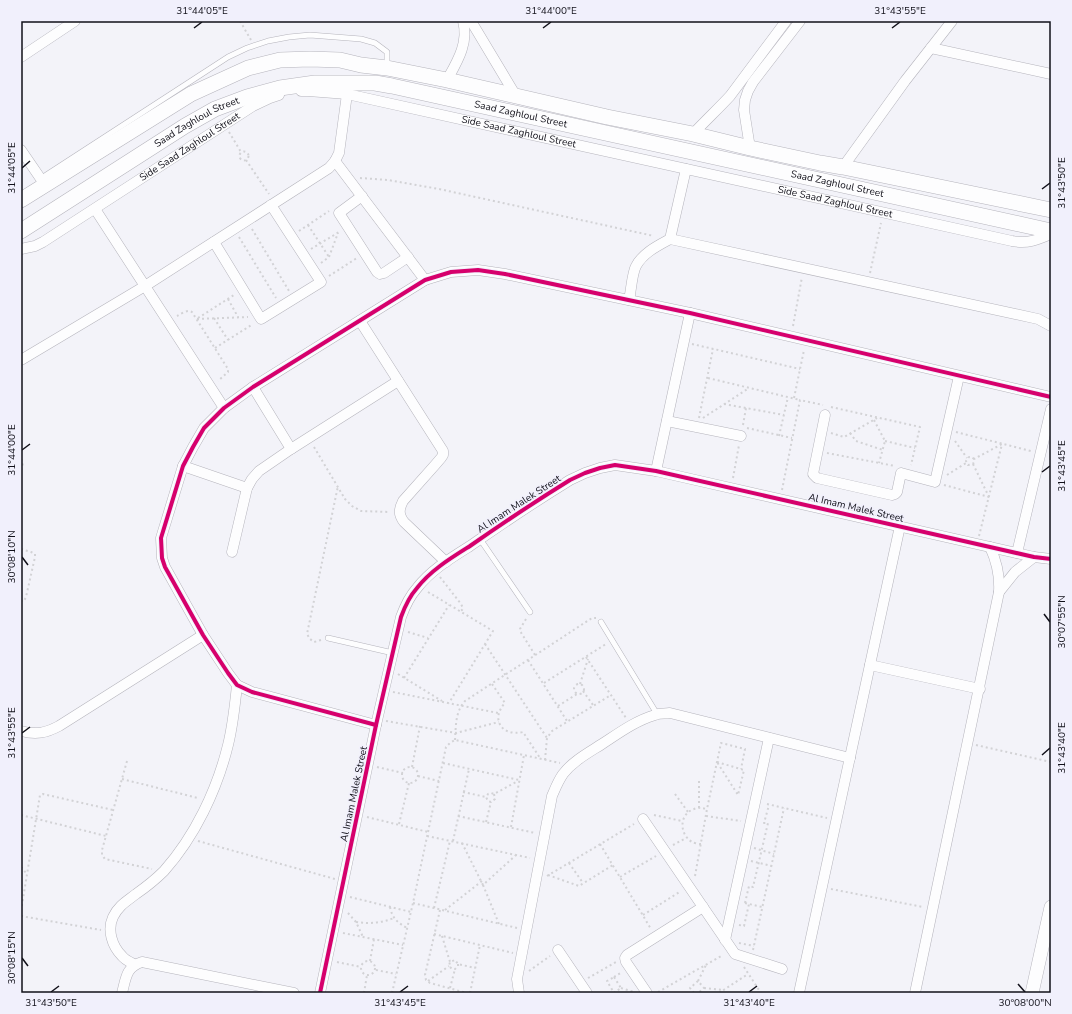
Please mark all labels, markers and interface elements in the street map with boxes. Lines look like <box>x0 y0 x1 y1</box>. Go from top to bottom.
text: 31°44'05"E <box>176 4 228 18</box>
text: 31°44'00"E <box>525 4 577 18</box>
text: 31°43'55"E <box>874 4 926 18</box>
street label: Saad Zaghloul Street <box>152 93 242 151</box>
street label: Saad Zaghloul Street <box>473 97 569 131</box>
street label: Side Saad Zaghloul Street <box>137 109 243 185</box>
street label: Side Saad Zaghloul Street <box>460 112 578 152</box>
text: 31°44'05"E <box>5 142 19 194</box>
text: 31°43'50"E <box>1055 157 1069 209</box>
street label: Saad Zaghloul Street <box>789 167 885 201</box>
street label: Side Saad Zaghloul Street <box>776 182 894 221</box>
text: 31°44'00"E <box>5 424 19 476</box>
text: 31°43'45"E <box>1055 440 1069 492</box>
street label: Al Imam Malek Street <box>474 471 564 536</box>
street label: Al Imam Malek Street <box>807 490 905 526</box>
text: 30°08'10"N <box>5 530 19 584</box>
text: 30°07'55"N <box>1055 595 1069 649</box>
text: 31°43'55"E <box>5 707 19 759</box>
text: 31°43'40"E <box>1055 722 1069 774</box>
street label: Al Imam Malek Street <box>337 744 371 843</box>
text: 30°08'15"N <box>5 931 19 985</box>
text: 31°43'50"E <box>25 996 77 1010</box>
text: 31°43'45"E <box>374 996 426 1010</box>
text: 31°43'40"E <box>723 996 775 1010</box>
text: 30°08'00"N <box>998 996 1052 1010</box>

